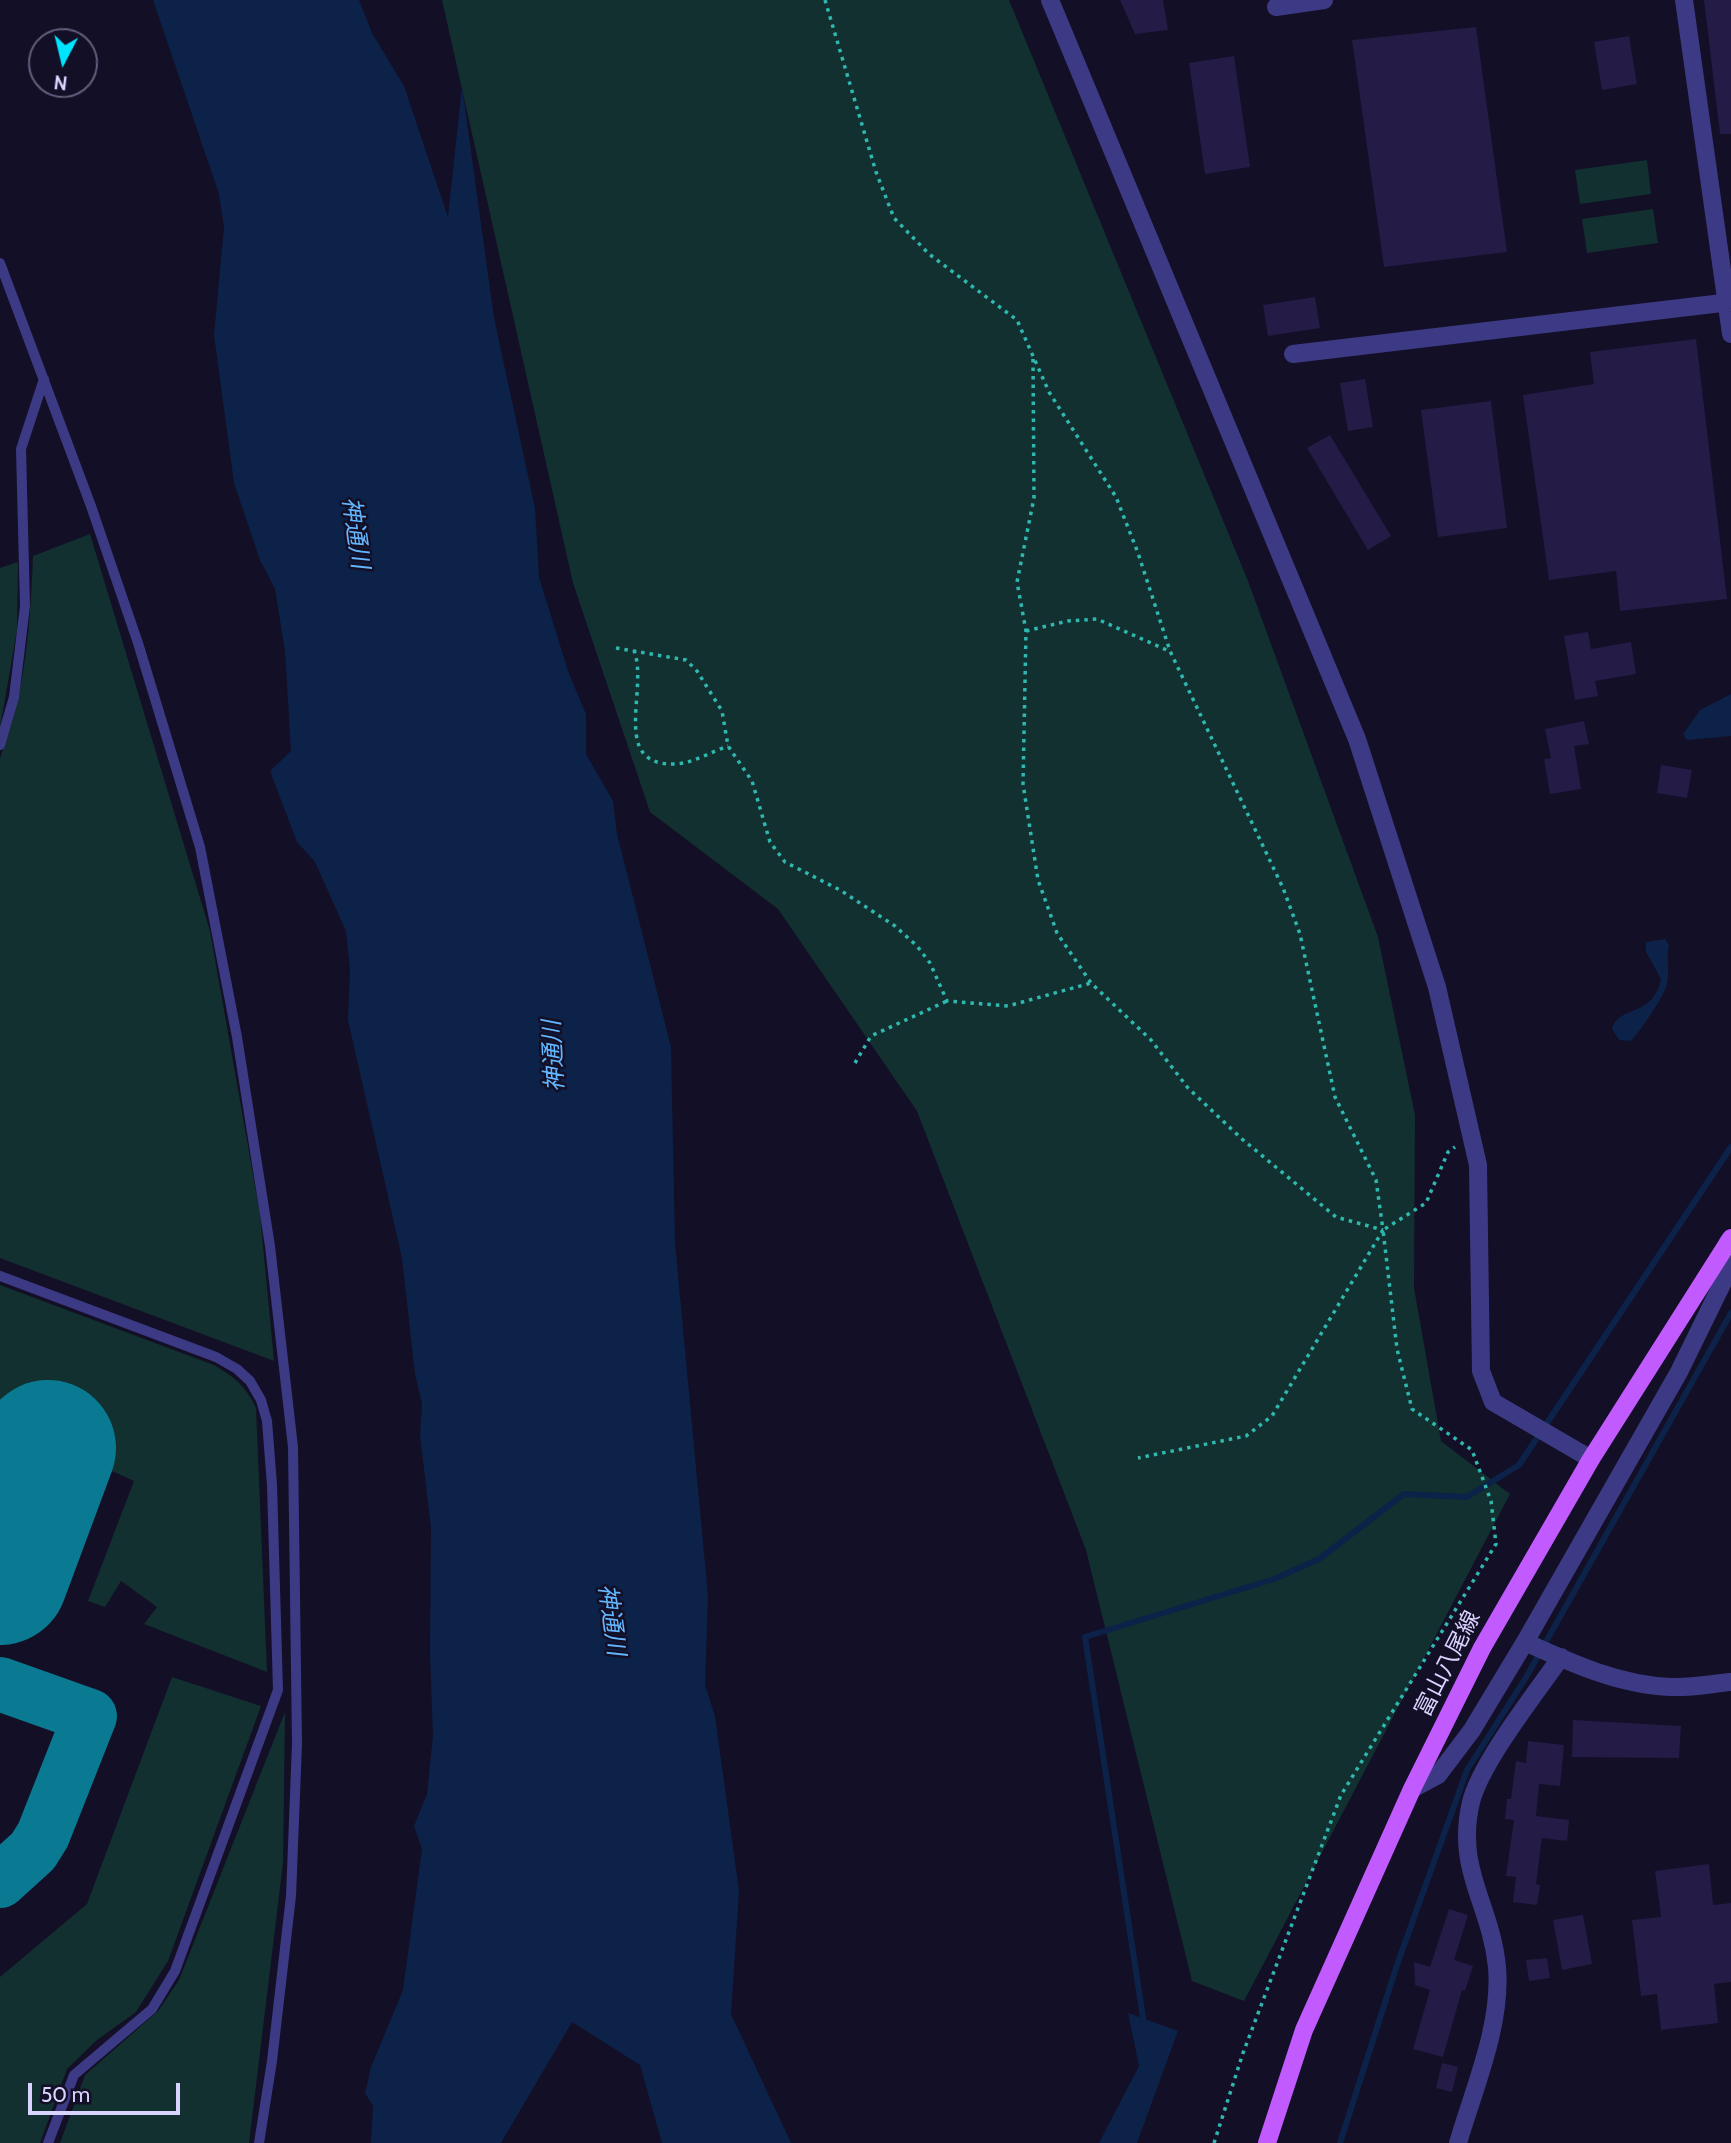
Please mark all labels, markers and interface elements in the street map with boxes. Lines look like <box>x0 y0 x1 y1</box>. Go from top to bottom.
north arrow <box>28 28 98 98</box>
text: N <box>53 70 69 95</box>
water label: 神通川 <box>336 495 374 571</box>
water label: 神通川 <box>538 1019 570 1093</box>
water label: 神通川 <box>592 1582 630 1658</box>
street label: 富山八尾線 <box>1410 1607 1486 1721</box>
scale bar <box>32 2070 184 2114</box>
text: 50 m <box>41 2082 90 2107</box>

